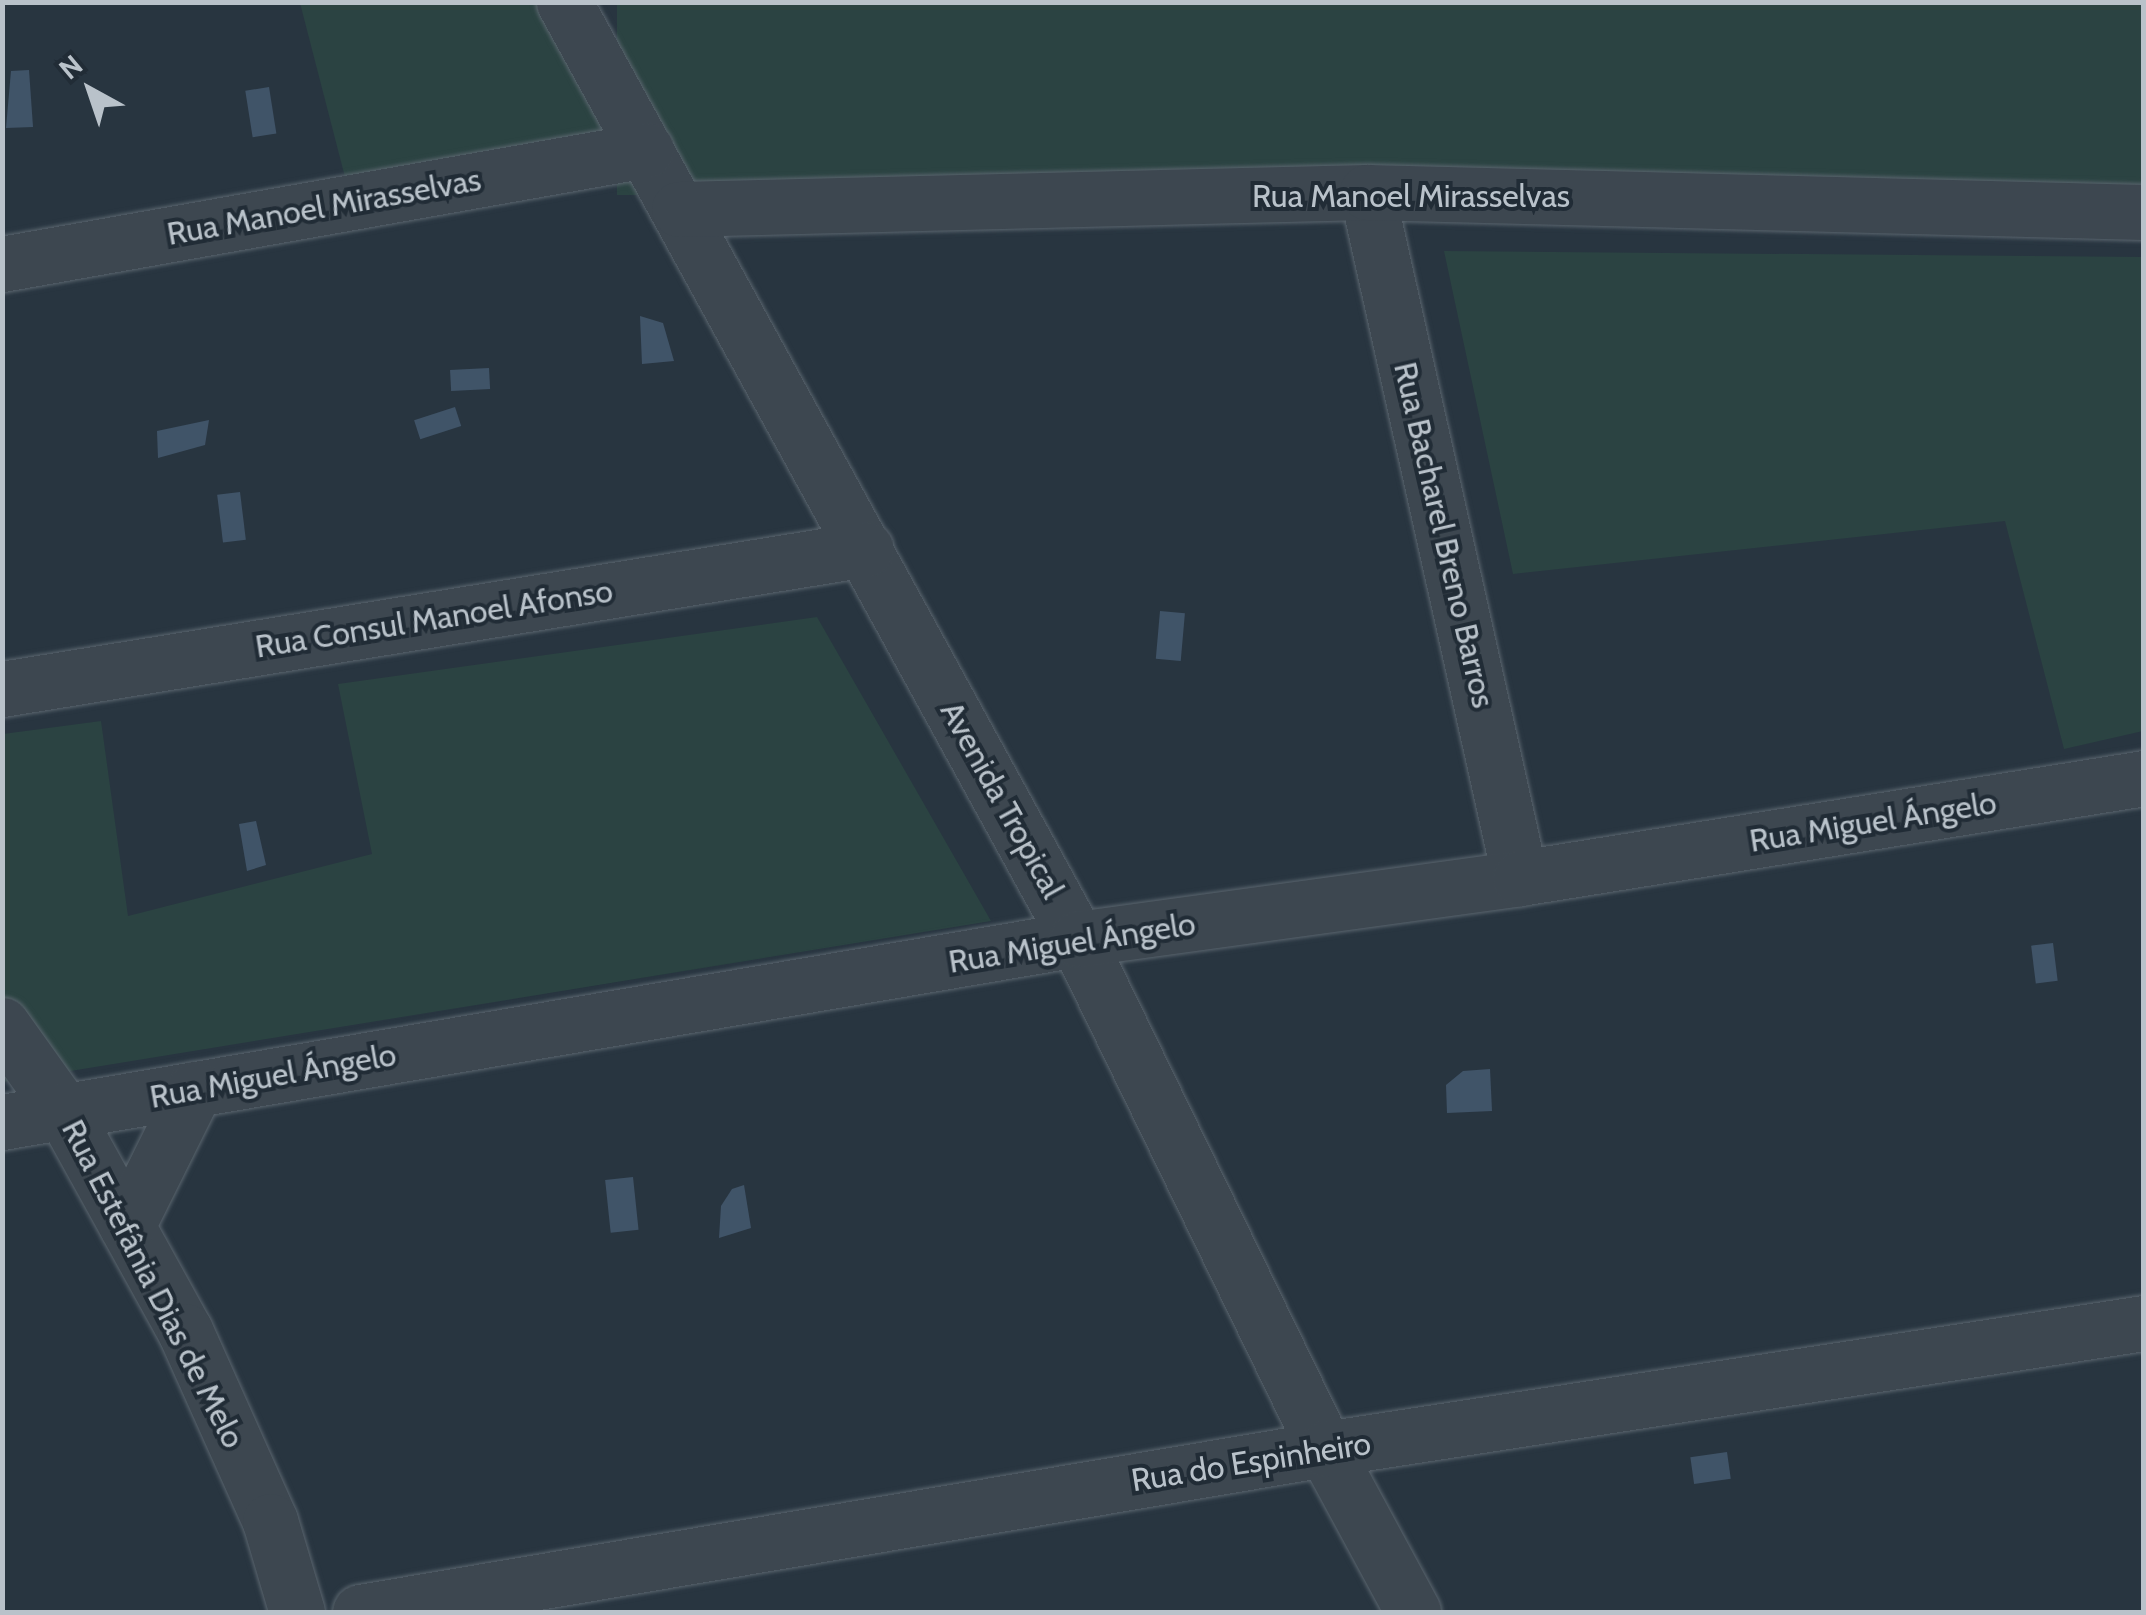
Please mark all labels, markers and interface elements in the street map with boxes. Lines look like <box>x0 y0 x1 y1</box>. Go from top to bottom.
north arrow <box>40 40 140 140</box>
text: N <box>52 48 89 86</box>
street label: Rua Manoel Mirasselvas <box>164 160 484 254</box>
street label: Rua Manoel Mirasselvas <box>1252 177 1570 215</box>
street label: Rua Bacharel Breno Barros <box>1386 358 1502 712</box>
street label: Rua Consul Manoel Afonso <box>253 572 615 666</box>
street label: Avenida Tropical <box>932 695 1072 905</box>
street label: Rua Miguel Ángelo <box>1747 784 1999 860</box>
street label: Rua Miguel Ángelo <box>946 905 1198 981</box>
street label: Rua Miguel Ángelo <box>147 1035 399 1117</box>
street label: Rua Estefânia Dias de Melo <box>53 1114 253 1454</box>
street label: Rua do Espinheiro <box>1129 1424 1373 1500</box>

